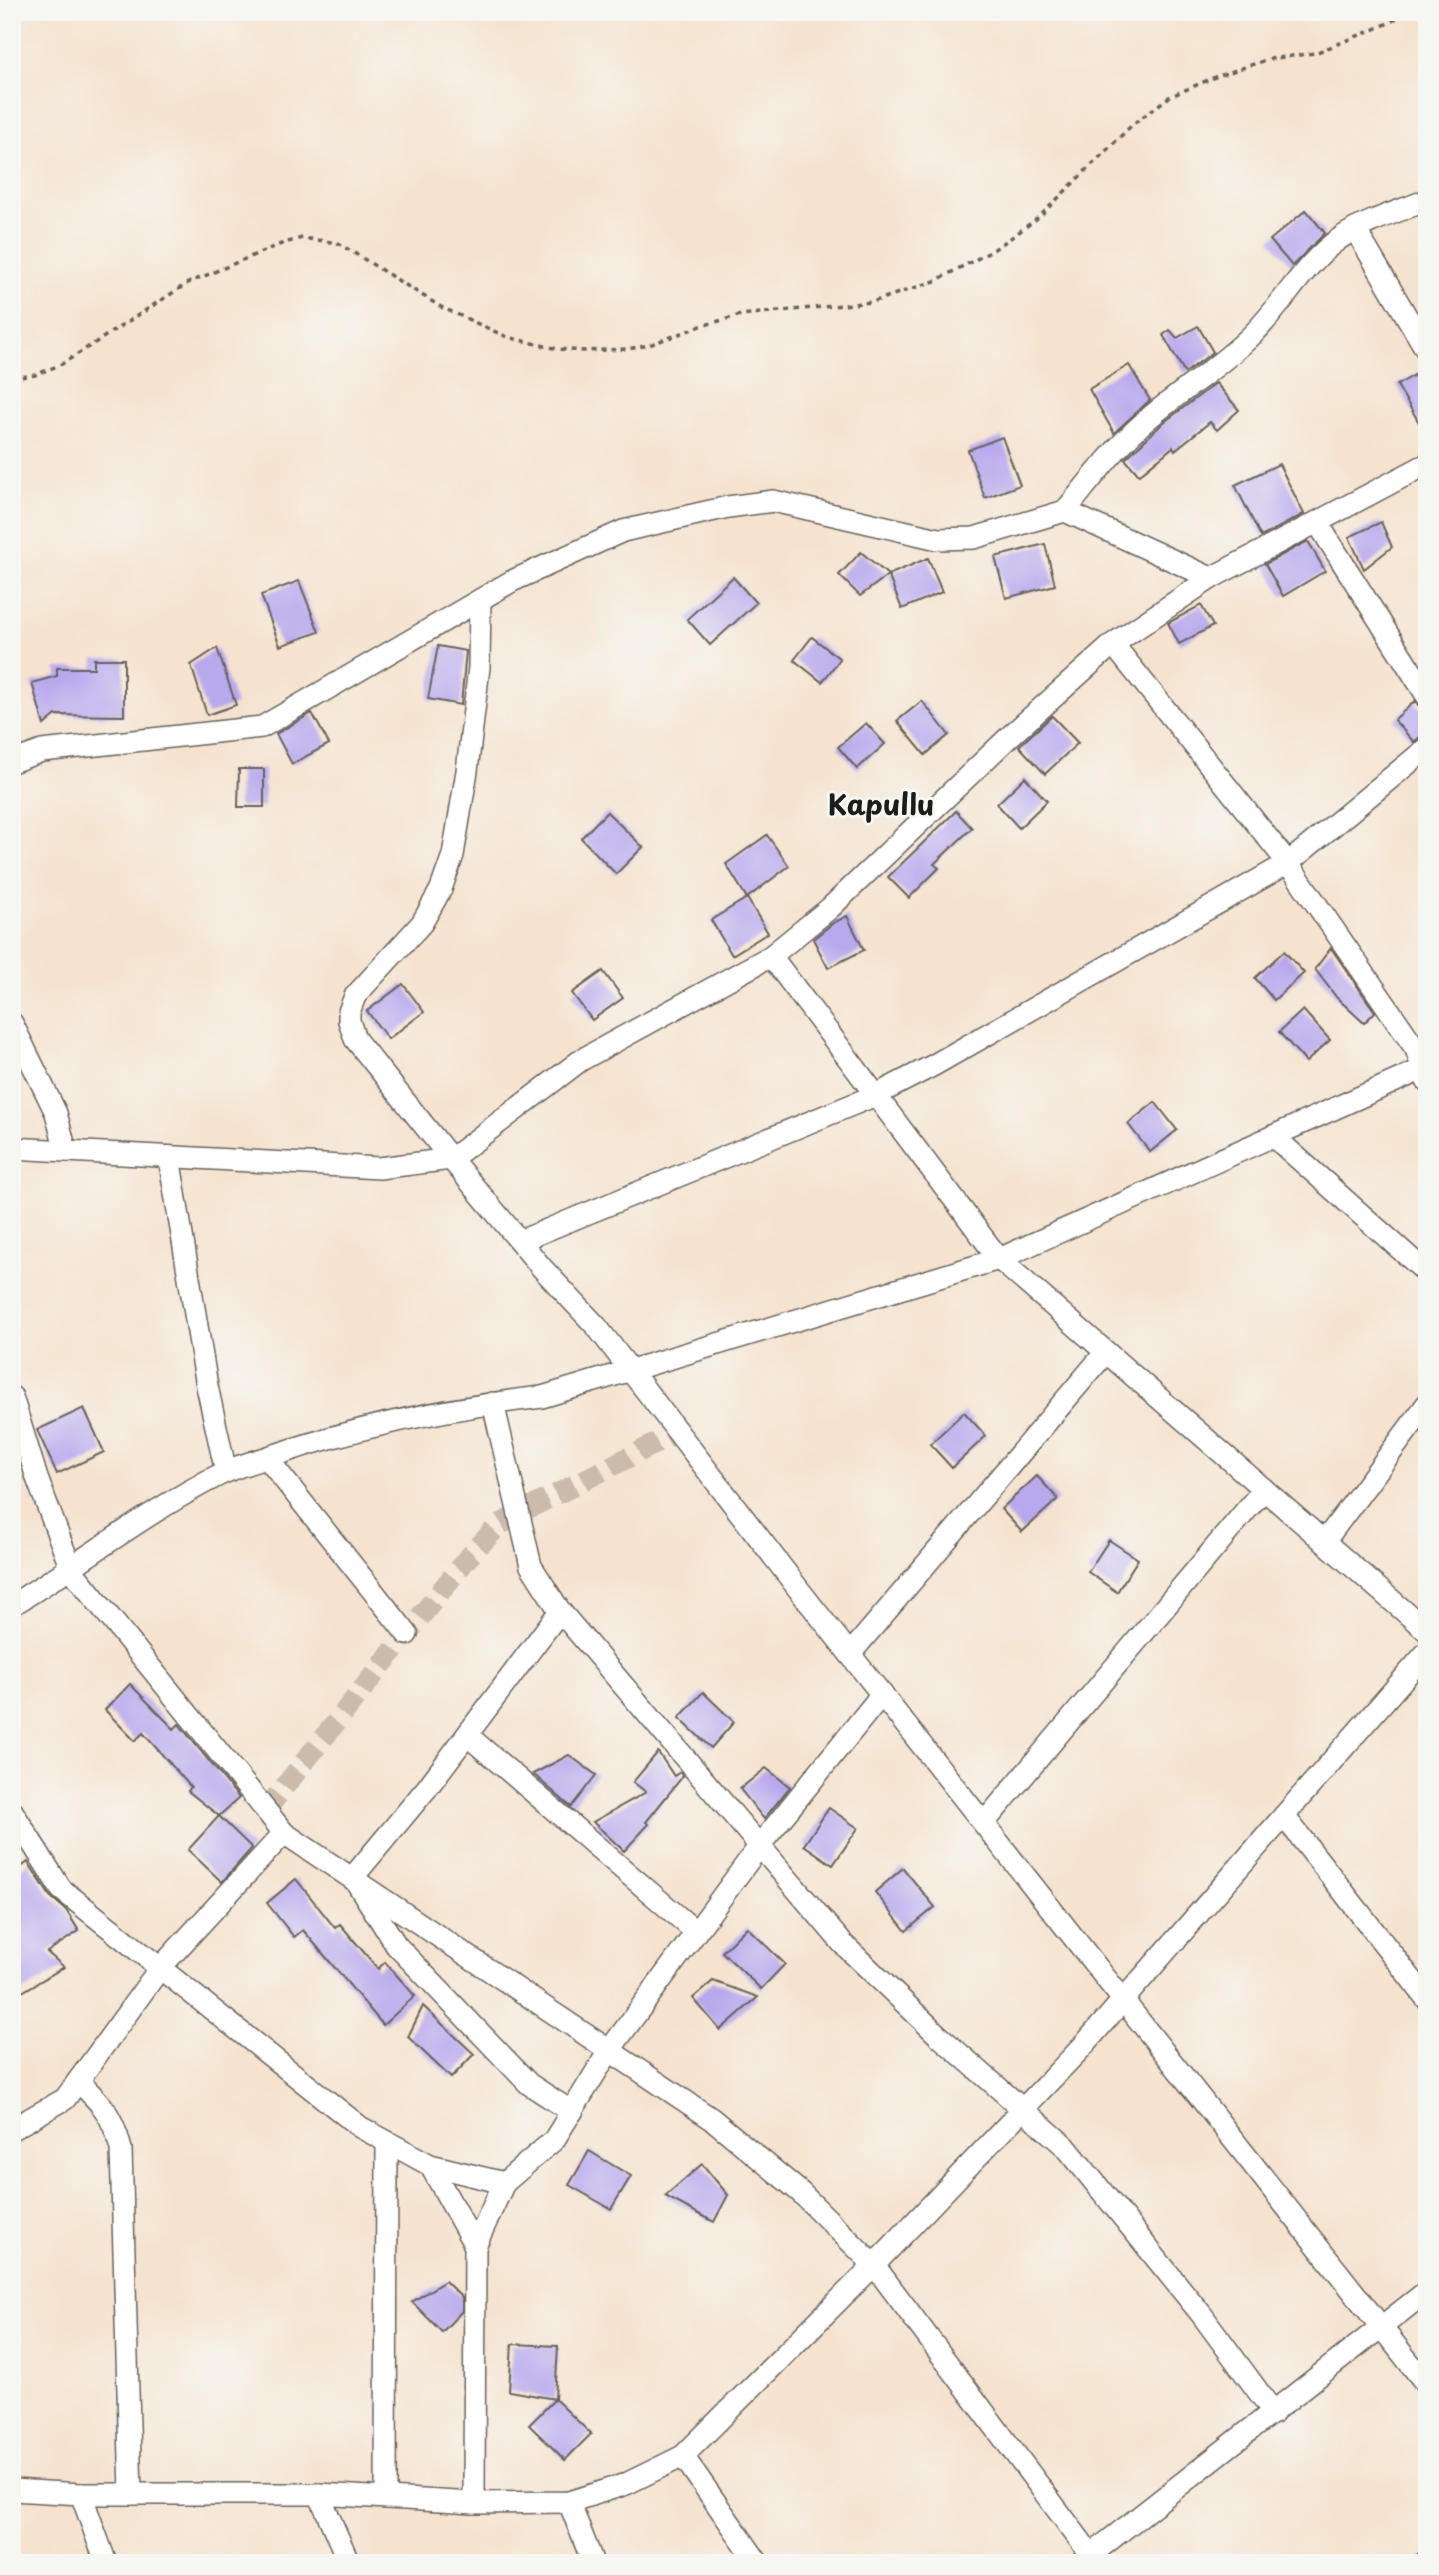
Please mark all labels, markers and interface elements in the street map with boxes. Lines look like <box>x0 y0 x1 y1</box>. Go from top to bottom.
district label: Kapullu <box>828 782 934 825</box>

